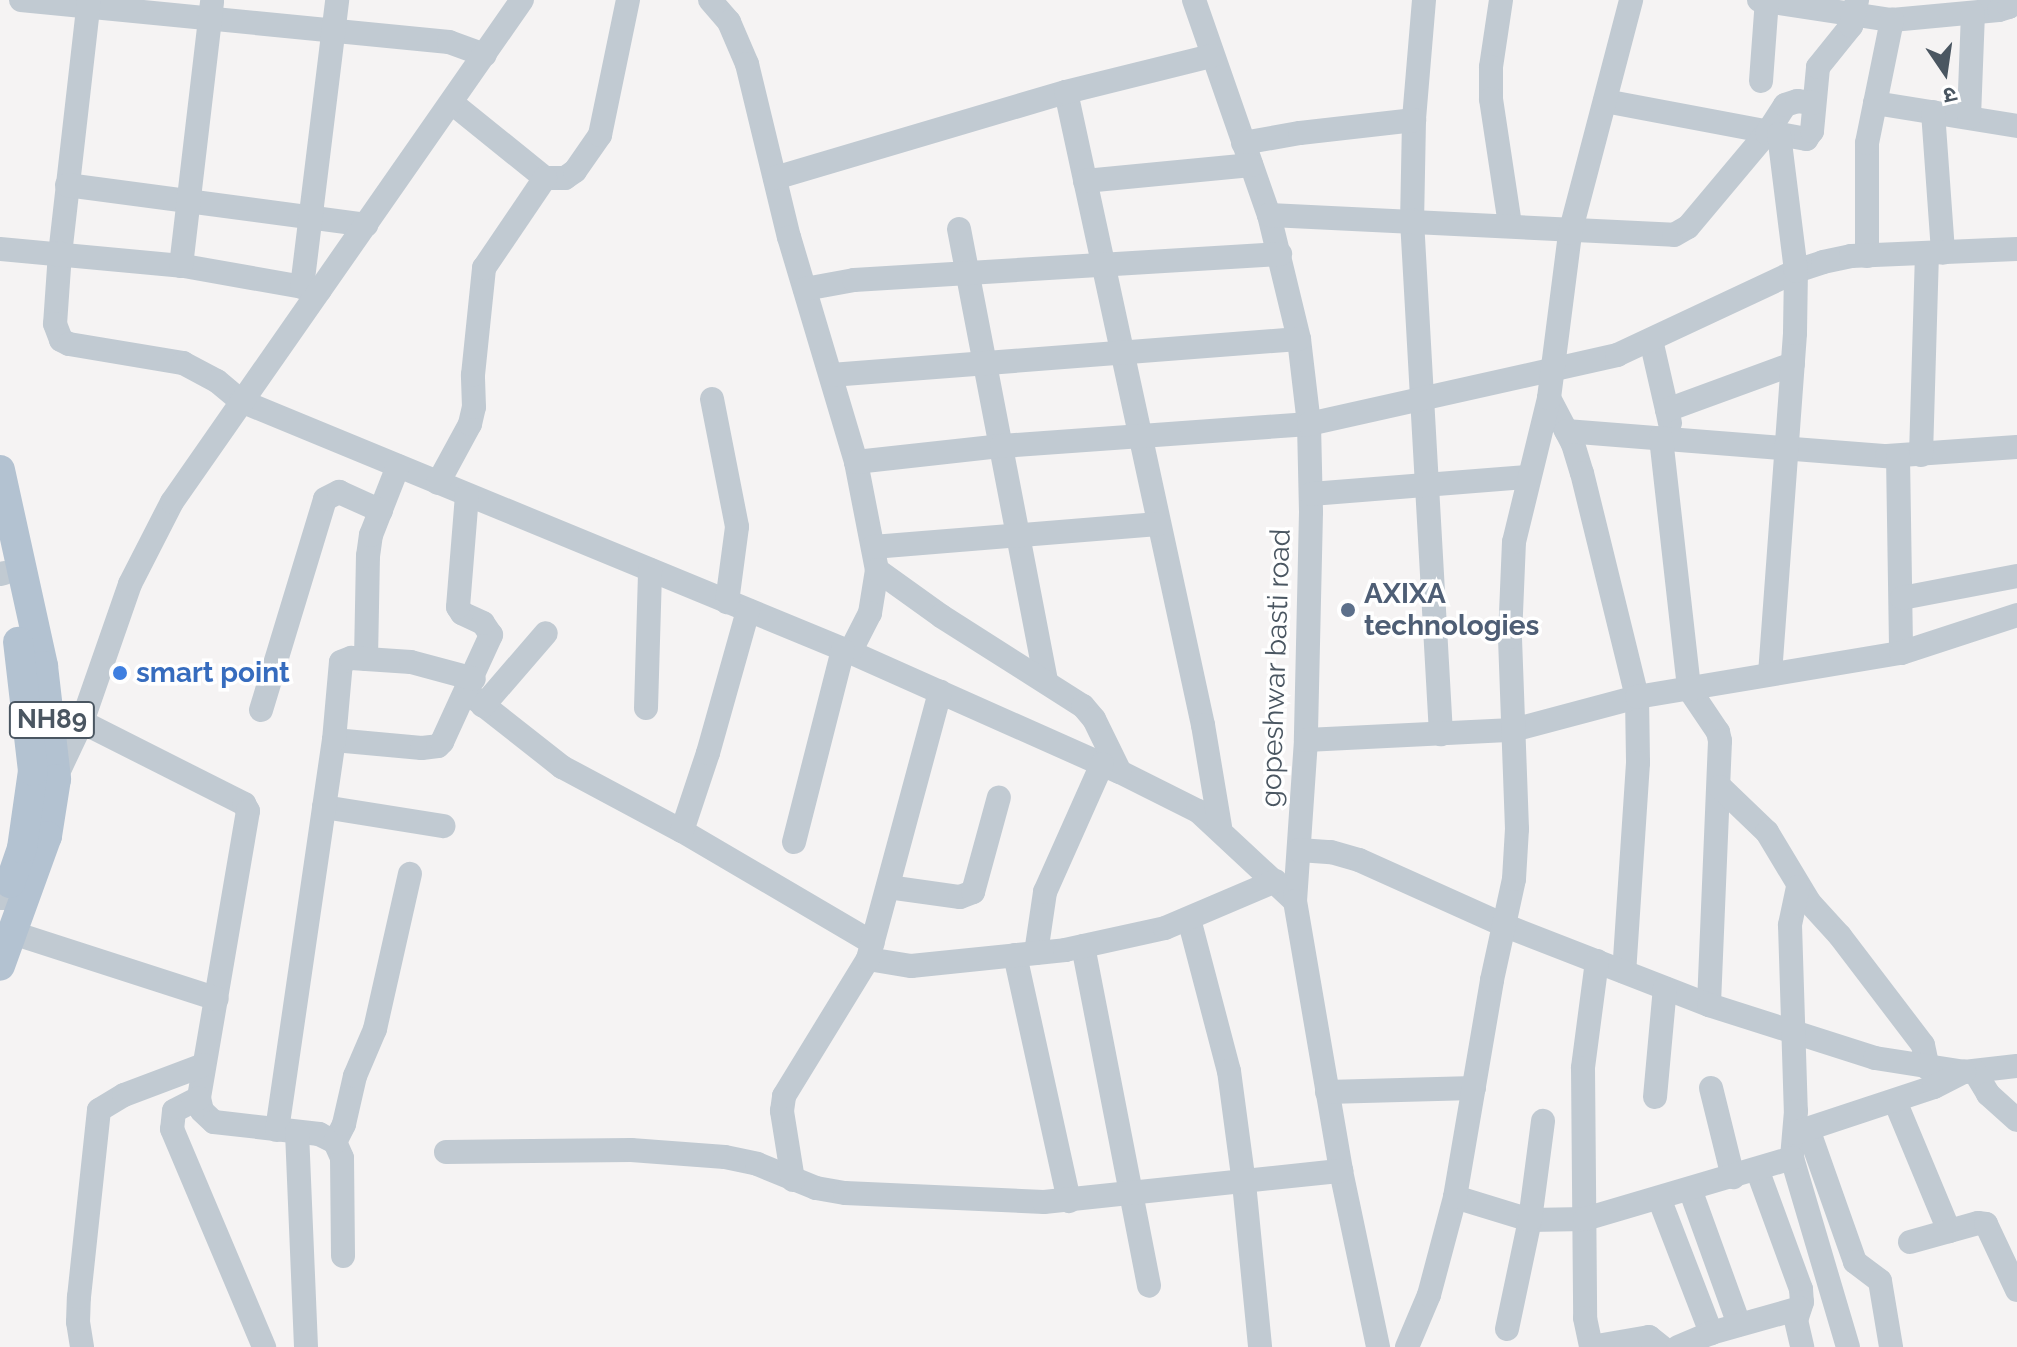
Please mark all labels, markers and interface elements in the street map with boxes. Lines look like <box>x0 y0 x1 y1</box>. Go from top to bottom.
north arrow <box>1905 32 1985 112</box>
text: उ <box>1941 81 1960 109</box>
street label: gopeshwar basti road <box>1254 528 1298 808</box>
place label: AXIXA technologies <box>1364 577 1539 643</box>
marker: AXIXA technologies <box>1339 601 1357 619</box>
place label: smart point <box>136 656 290 690</box>
marker: smart point <box>111 664 129 682</box>
road number: NH89 <box>8 698 96 742</box>

